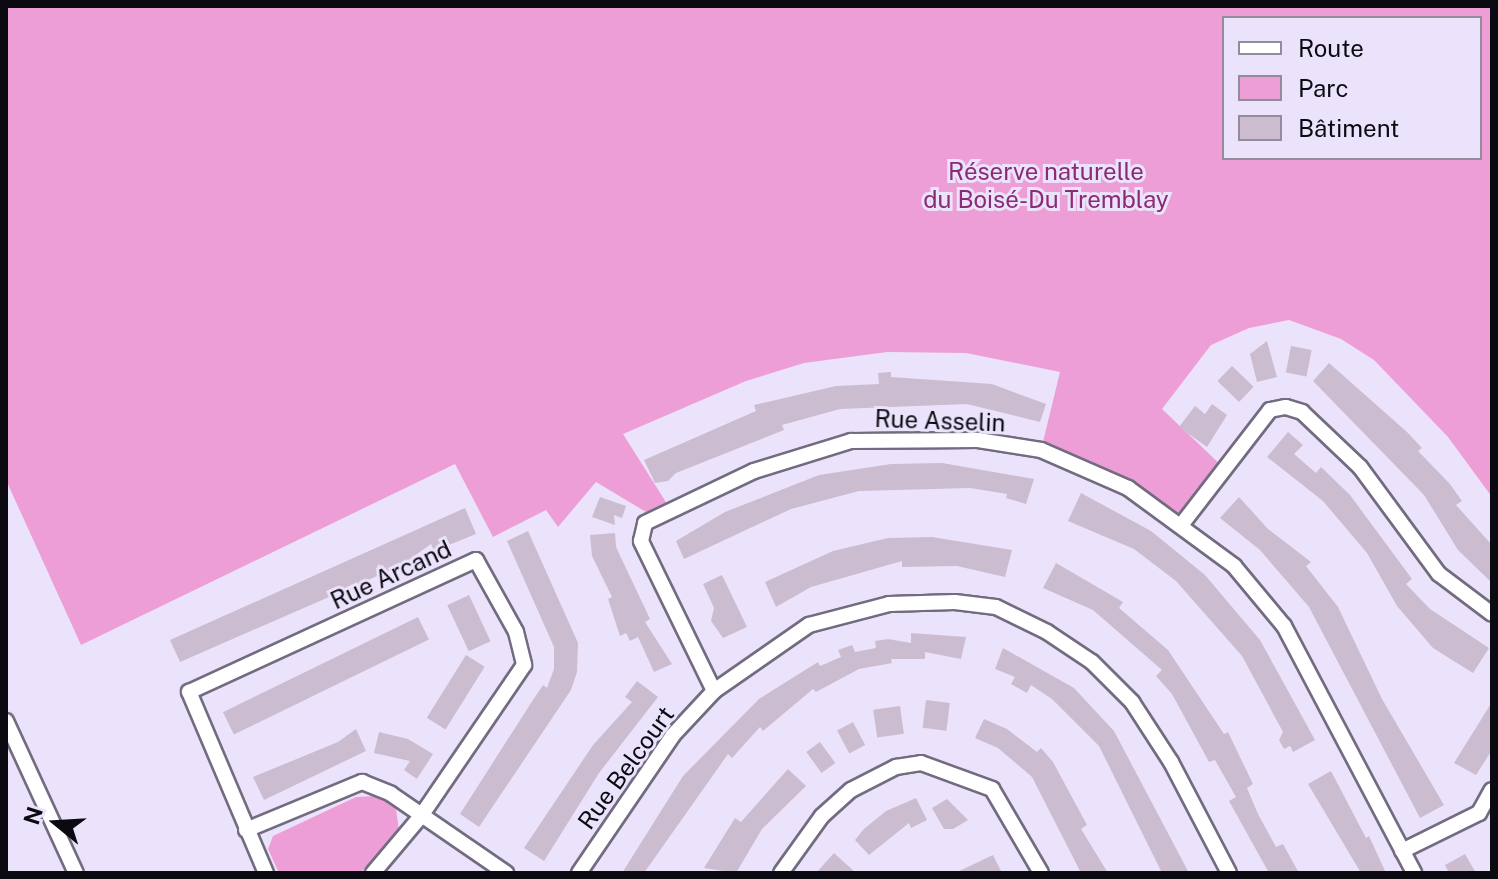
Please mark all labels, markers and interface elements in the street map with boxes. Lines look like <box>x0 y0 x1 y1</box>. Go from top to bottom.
legend <box>1222 16 1482 160</box>
text: Route <box>1298 34 1364 62</box>
text: Parc <box>1298 74 1349 102</box>
text: Bâtiment <box>1298 114 1399 142</box>
park label: Réserve naturelle du Boisé-Du Tremblay <box>923 158 1169 214</box>
street label: Rue Asselin <box>874 404 1006 438</box>
street label: Rue Arcand <box>326 534 456 616</box>
street label: Rue Belcourt <box>572 701 680 835</box>
north arrow <box>16 783 96 863</box>
text: N <box>18 803 48 828</box>

